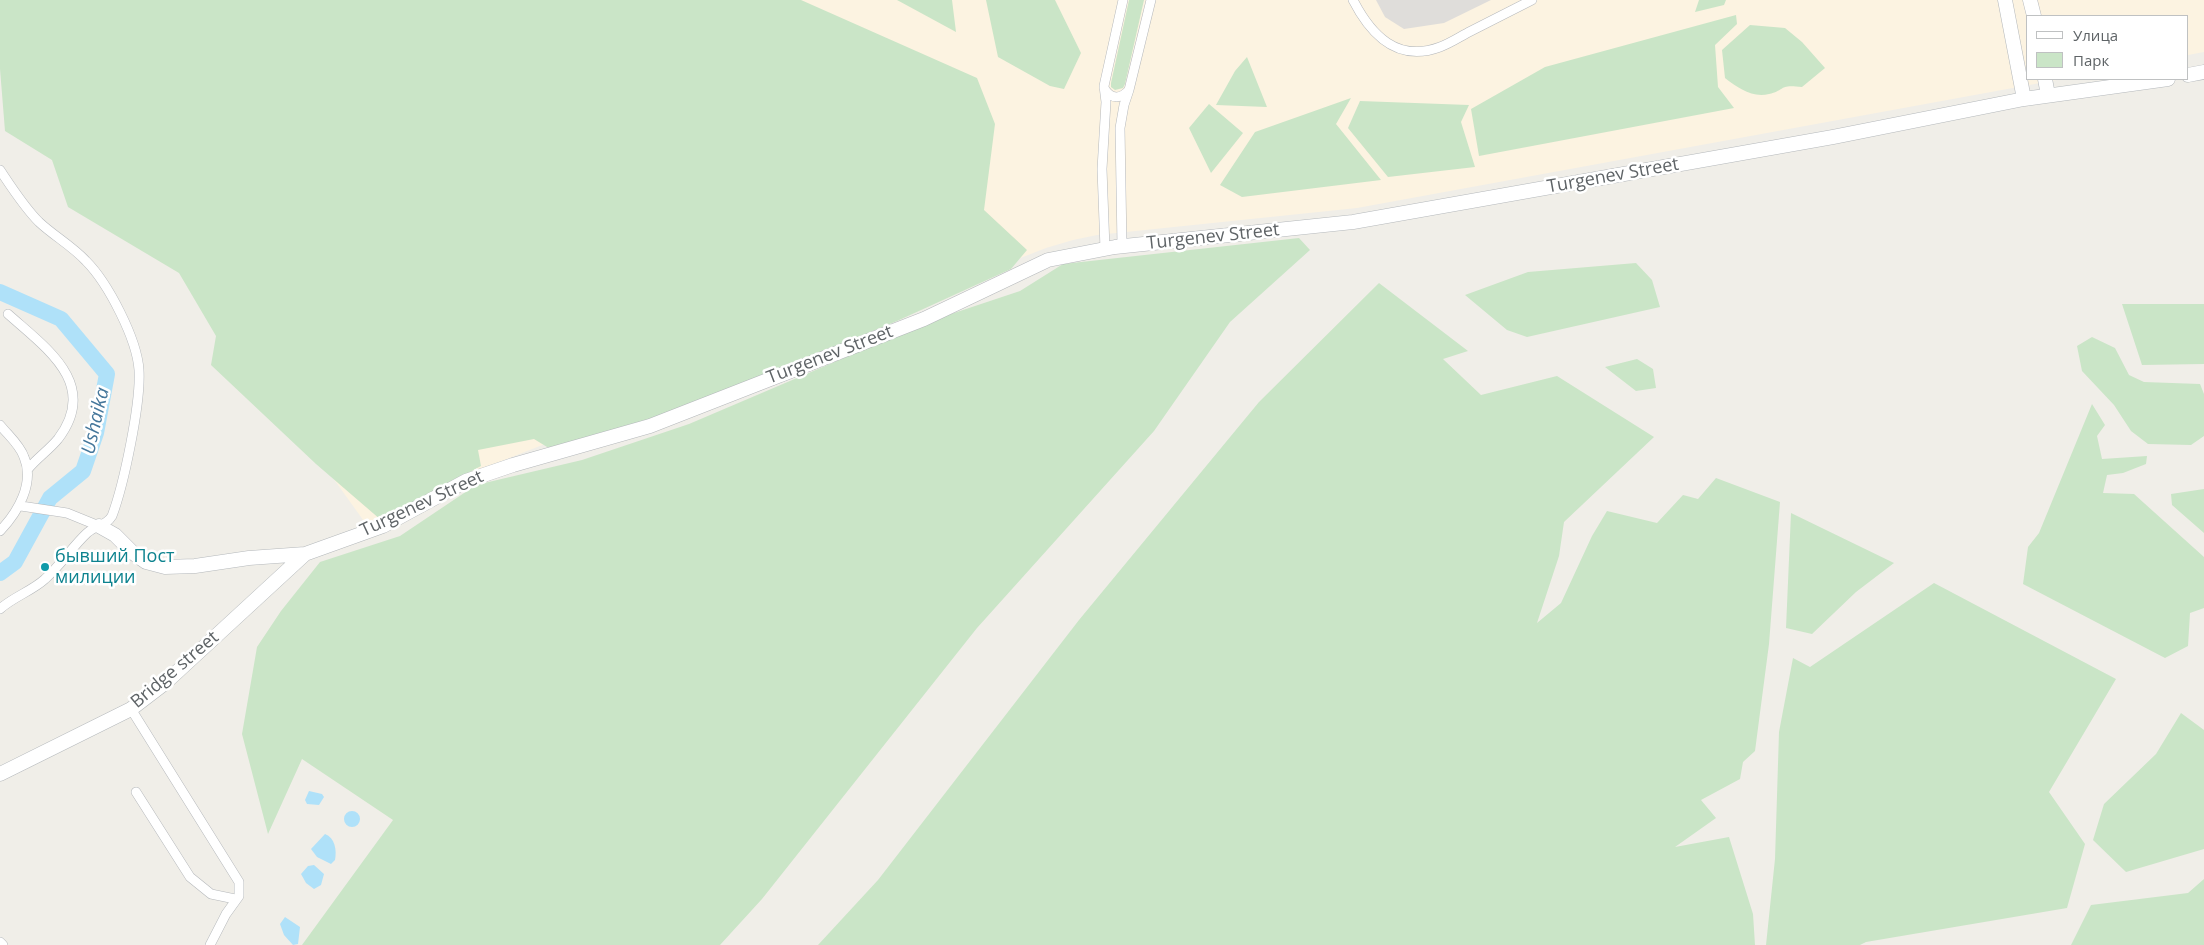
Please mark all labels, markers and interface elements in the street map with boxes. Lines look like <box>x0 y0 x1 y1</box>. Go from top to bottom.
legend <box>2026 15 2189 80</box>
text: Улица <box>2073 25 2118 45</box>
text: Парк <box>2073 50 2109 70</box>
street label: Turgenev Street <box>1545 154 1681 198</box>
street label: Turgenev Street <box>1146 219 1280 255</box>
street label: Turgenev Street <box>764 321 896 389</box>
water label: Ushaika <box>77 386 115 456</box>
street label: Turgenev Street <box>357 466 487 542</box>
place label: бывший Пост милиции <box>55 546 174 588</box>
marker: бывший Пост милиции <box>39 561 51 573</box>
street label: Bridge street <box>127 627 223 713</box>

